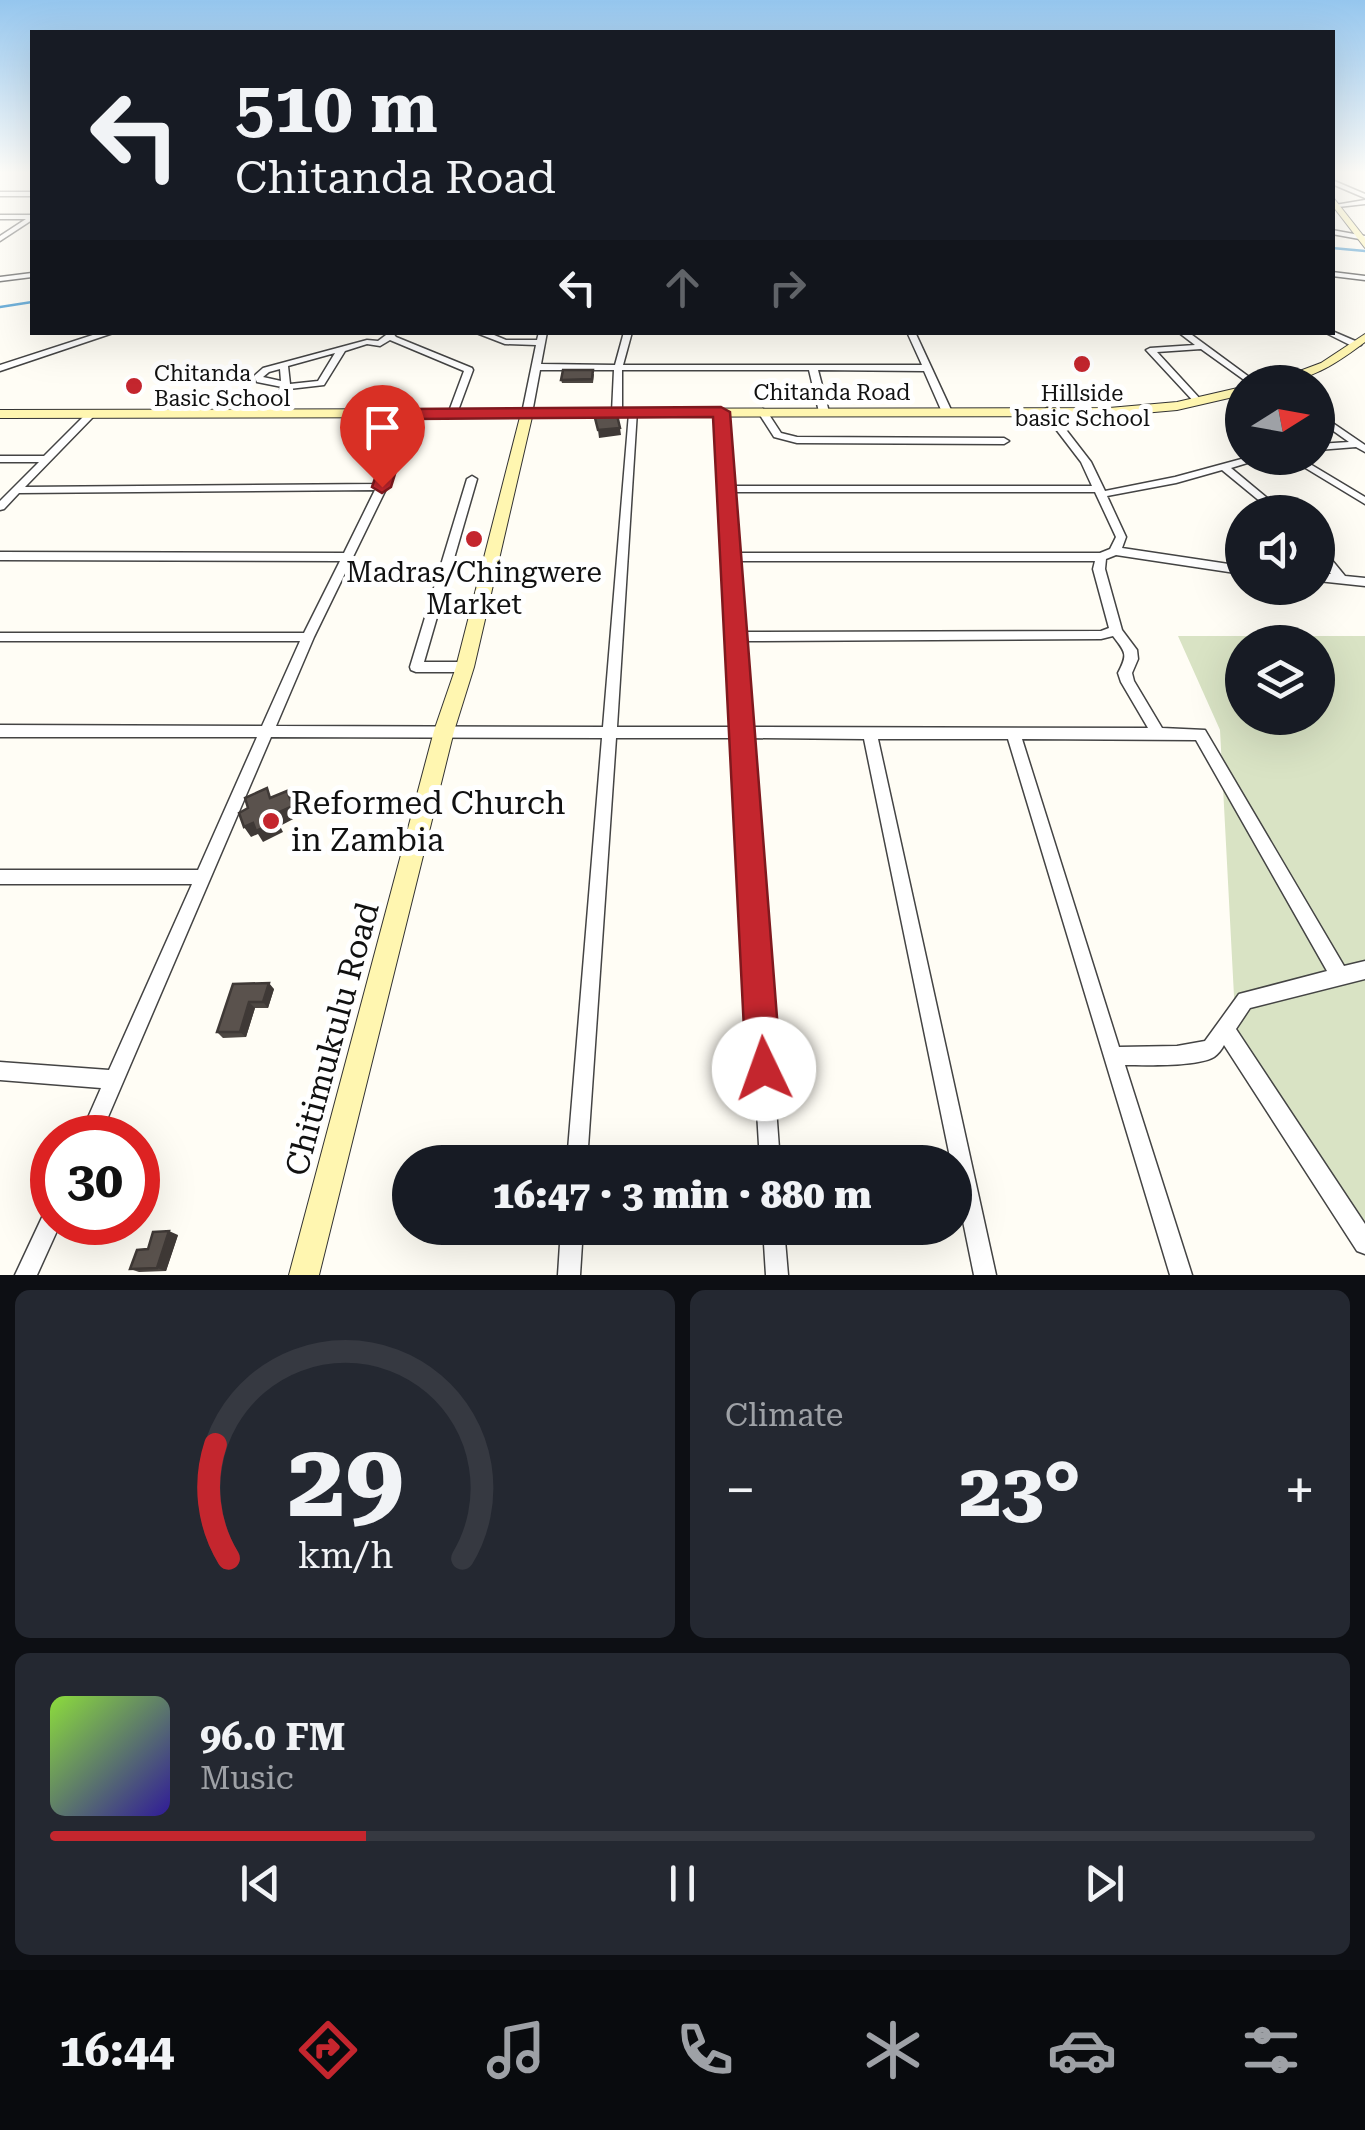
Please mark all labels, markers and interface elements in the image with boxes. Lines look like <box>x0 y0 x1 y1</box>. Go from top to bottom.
text: 510 m <box>235 67 438 149</box>
icon: left <box>70 70 200 200</box>
text: Chitanda Road <box>235 151 556 204</box>
icon: left <box>550 260 605 315</box>
icon: ahead <box>655 260 710 315</box>
icon: right <box>760 260 815 315</box>
marker: Hillside basic School <box>1071 353 1093 375</box>
place label: Chitanda Basic School <box>154 361 290 411</box>
north arrow <box>1225 365 1335 475</box>
map controls <box>1225 365 1335 735</box>
marker: Chitanda Basic School <box>123 375 145 397</box>
street label: Chitanda Road <box>754 380 910 405</box>
place label: Hillside basic School <box>1014 381 1150 431</box>
pin <box>340 385 425 488</box>
icon: arrive <box>355 400 410 455</box>
button: sound <box>1225 495 1335 605</box>
marker: Madras/Chingwere Market <box>463 528 485 550</box>
place label: Madras/Chingwere Market <box>346 556 602 621</box>
button: layers <box>1225 625 1335 735</box>
place label: Reformed Church in Zambia <box>291 784 566 859</box>
marker: Reformed Church in Zambia <box>260 810 282 832</box>
street label: Chitimukulu Road <box>277 898 387 1180</box>
position arrow <box>712 1017 816 1121</box>
speed limit sign: 30 <box>30 1115 160 1245</box>
text: 16:47 · 3 min · 880 m <box>492 1173 872 1217</box>
text: Climate <box>725 1396 843 1434</box>
text: 29 <box>287 1420 403 1541</box>
text: 23° <box>959 1446 1081 1534</box>
text: − <box>725 1458 756 1522</box>
text: + <box>1284 1458 1315 1522</box>
text: km/h <box>297 1535 393 1577</box>
text: 96.0 FM <box>200 1715 346 1759</box>
text: Music <box>200 1759 294 1797</box>
icon: previous <box>233 1856 288 1911</box>
icon: pause <box>655 1856 710 1911</box>
icon: next <box>1077 1856 1132 1911</box>
icon: directions <box>293 2015 363 2085</box>
icon: music <box>481 2015 551 2085</box>
icon: phone <box>670 2015 740 2085</box>
icon: climate <box>858 2015 928 2085</box>
icon: car <box>1047 2015 1117 2085</box>
icon: filters <box>1236 2015 1306 2085</box>
text: 16:44 <box>59 2024 174 2077</box>

